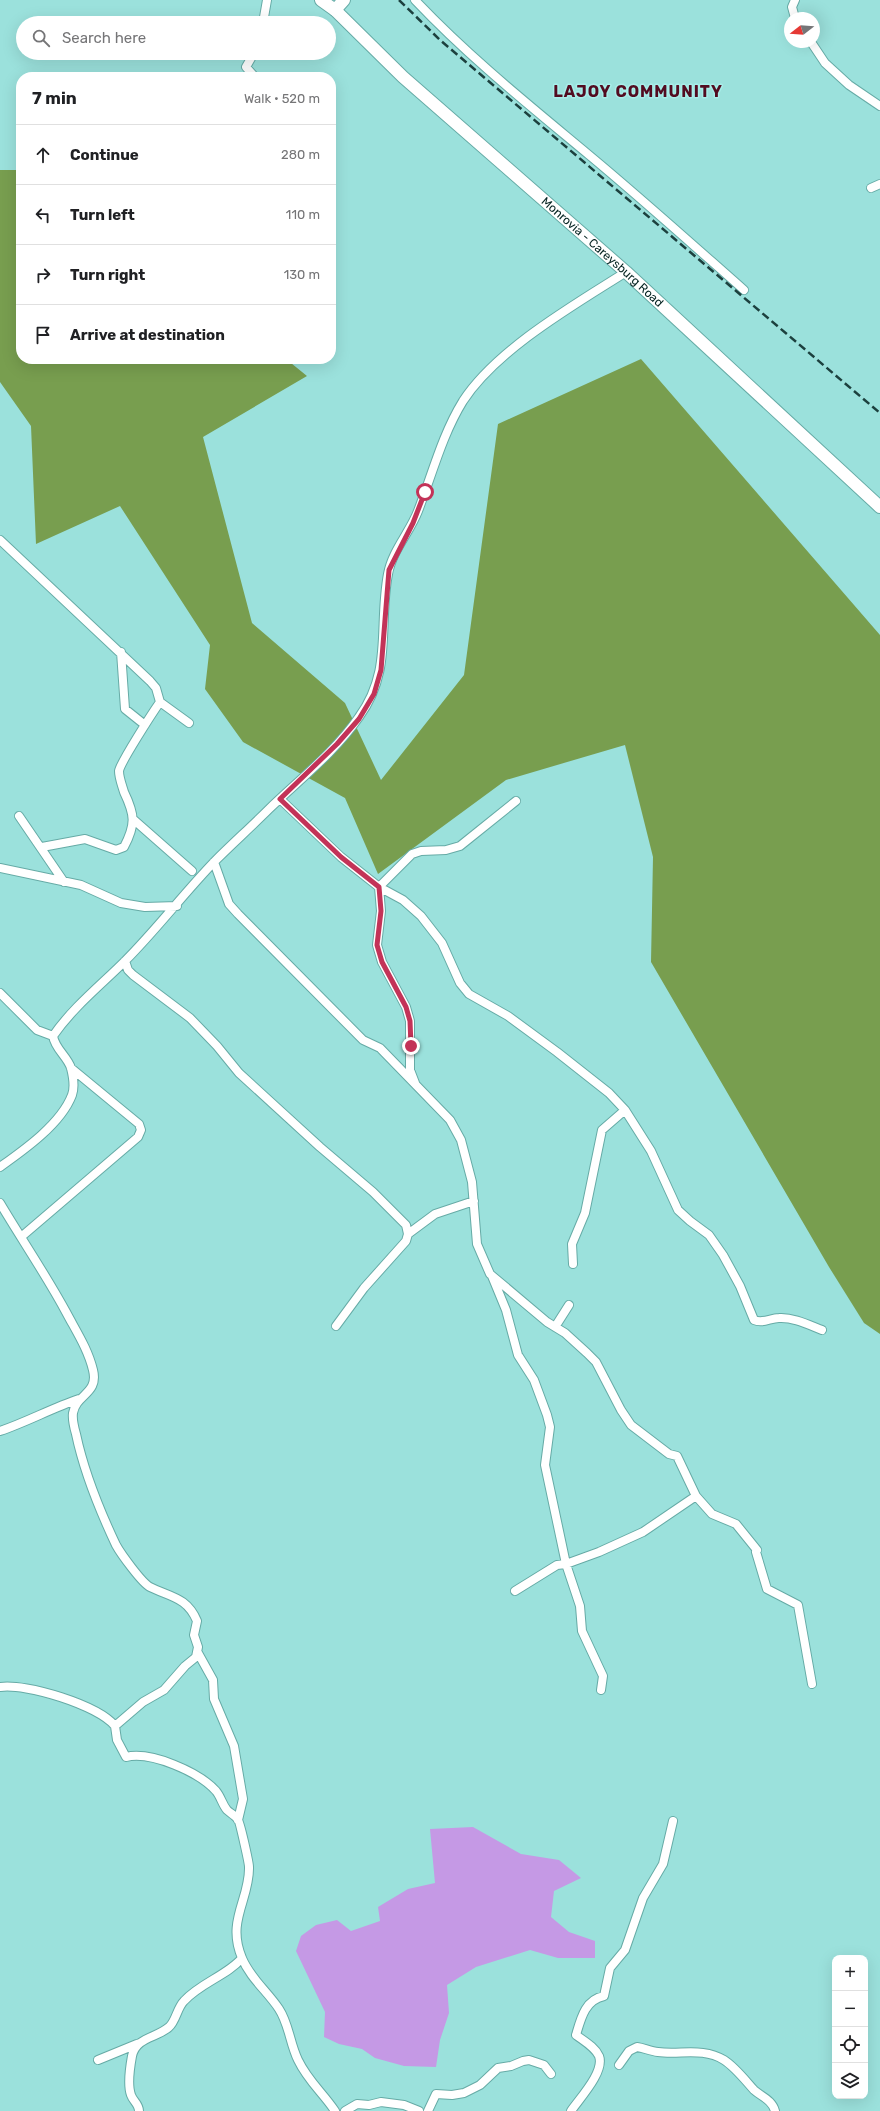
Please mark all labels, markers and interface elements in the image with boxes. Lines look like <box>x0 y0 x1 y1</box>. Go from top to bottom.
north arrow <box>784 12 820 48</box>
search box <box>16 16 336 60</box>
icon: search <box>30 27 52 49</box>
text: Search here <box>62 29 146 47</box>
district label: LAJOY COMMUNITY <box>553 82 723 101</box>
text: 7 min <box>32 88 77 108</box>
text: Walk · 520 m <box>244 91 320 106</box>
icon: ahead <box>32 144 54 166</box>
text: Continue <box>70 146 139 164</box>
text: 280 m <box>281 147 320 162</box>
street label: Monrovia - Careysburg Road <box>539 194 666 310</box>
icon: left <box>32 204 54 226</box>
text: Turn left <box>70 206 135 224</box>
text: 110 m <box>286 207 320 222</box>
icon: right <box>32 264 54 286</box>
text: Turn right <box>70 266 145 284</box>
text: 130 m <box>284 267 320 282</box>
icon: arrive <box>32 324 54 346</box>
text: Arrive at destination <box>70 326 225 344</box>
route start <box>416 483 434 501</box>
route end <box>402 1037 420 1055</box>
map controls <box>832 1955 868 2099</box>
button: + <box>832 1955 868 1991</box>
button: − <box>832 1991 868 2027</box>
button: locate <box>832 2027 868 2063</box>
button: layers <box>832 2063 868 2099</box>

